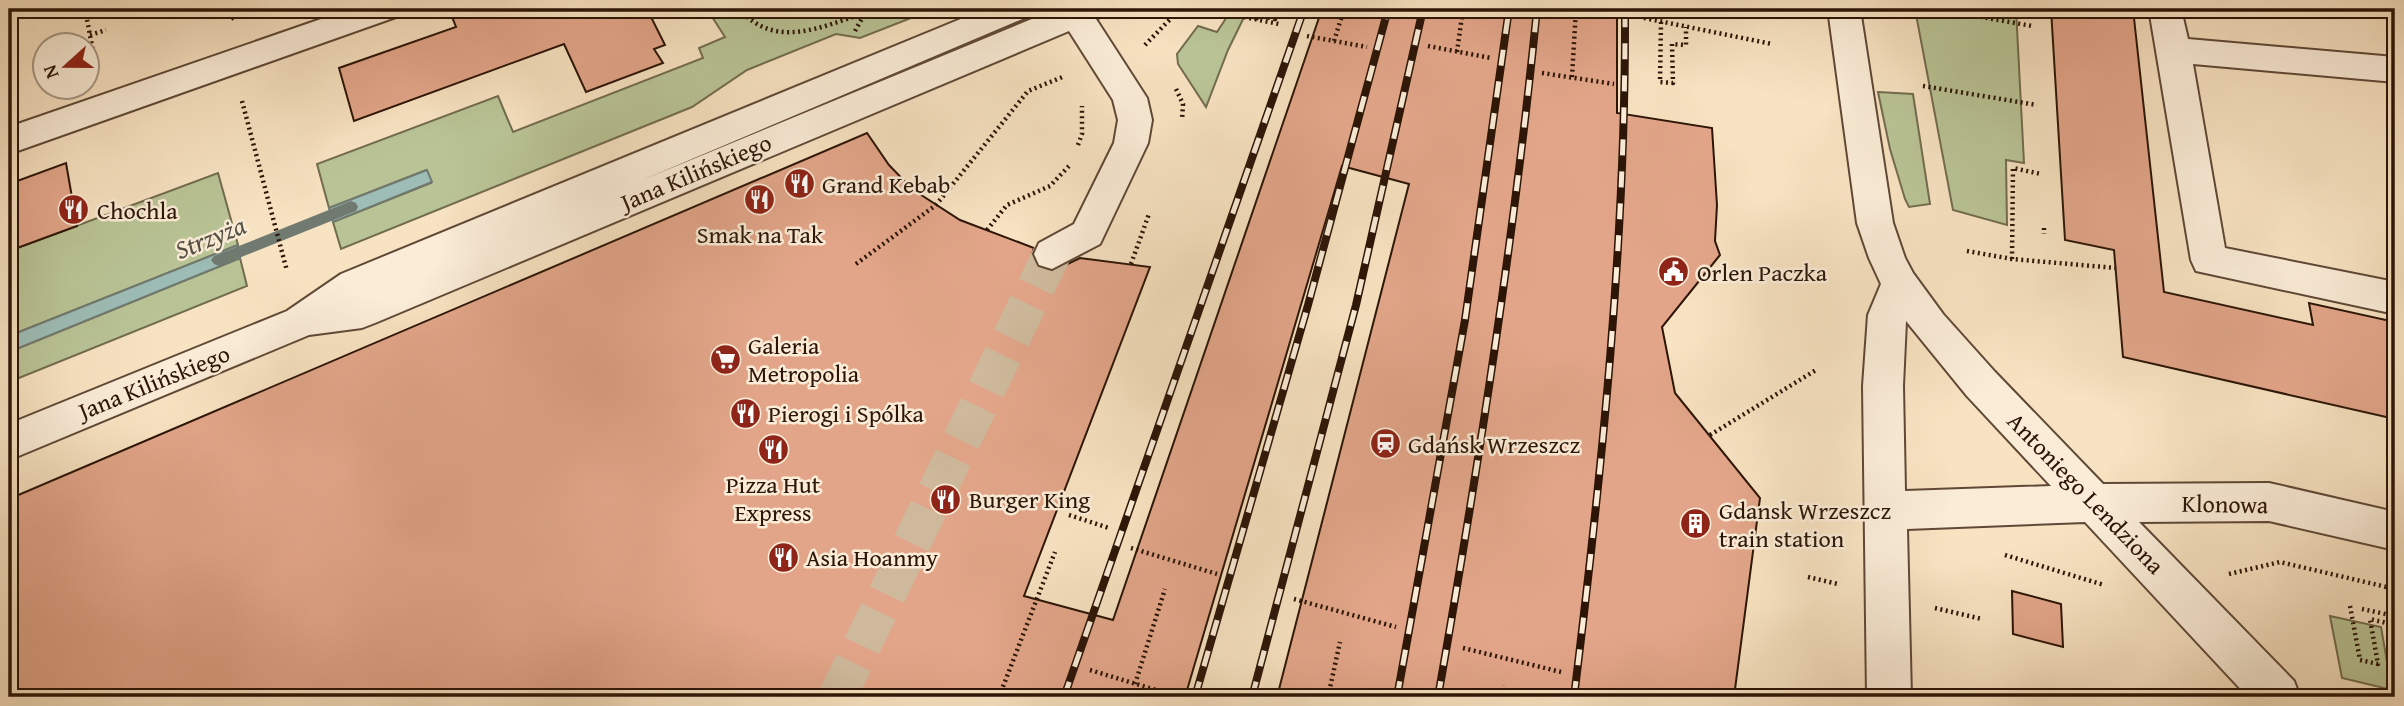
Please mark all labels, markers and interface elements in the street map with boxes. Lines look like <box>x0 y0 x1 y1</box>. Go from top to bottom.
north arrow <box>32 32 102 102</box>
text: N <box>35 61 65 83</box>
street label: Jana Kilińskiego <box>612 124 777 221</box>
restaurant icon: Grand Kebab <box>782 167 816 201</box>
place label: Grand Kebab <box>822 167 950 202</box>
restaurant icon: Smak na Tak <box>743 183 777 217</box>
restaurant icon: Chochla <box>57 193 91 227</box>
place label: Chochla <box>97 193 178 228</box>
water label: Strzyża <box>169 205 251 269</box>
place label: Smak na Tak <box>697 217 824 252</box>
public building icon: Orlen Paczka <box>1657 255 1691 289</box>
place label: Orlen Paczka <box>1697 255 1828 290</box>
place label: Galeria Metropolia <box>748 328 860 391</box>
street label: Jana Kilińskiego <box>70 336 235 429</box>
supermarket icon: Galeria Metropolia <box>708 342 742 376</box>
restaurant icon: Pierogi i Spólka <box>728 396 762 430</box>
place label: Pierogi i Spólka <box>768 396 925 431</box>
street label: Antoniego Lendziona <box>1999 404 2173 582</box>
station icon: Gdańsk Wrzeszcz <box>1368 427 1402 461</box>
place label: Gdańsk Wrzeszcz <box>1408 427 1580 462</box>
restaurant icon: Pizza Hut Express <box>756 433 790 467</box>
place label: Pizza Hut Express <box>726 467 821 530</box>
restaurant icon: Burger King <box>929 482 963 516</box>
place label: Burger King <box>969 482 1090 517</box>
street label: Klonowa <box>2181 486 2269 522</box>
place label: Gdansk Wrzeszcz train station <box>1719 493 1891 556</box>
building icon: Gdansk Wrzeszcz train station <box>1679 507 1713 541</box>
restaurant icon: Asia Hoanmy <box>766 540 800 574</box>
place label: Asia Hoanmy <box>806 540 938 575</box>

